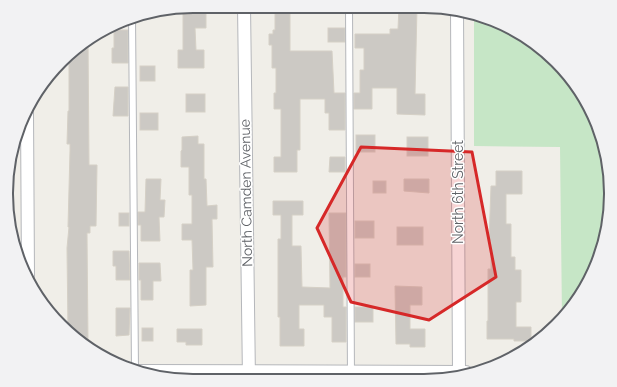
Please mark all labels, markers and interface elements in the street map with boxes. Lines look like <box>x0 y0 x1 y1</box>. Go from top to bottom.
street label: North Camden Avenue <box>237 119 255 267</box>
street label: North 6th Street <box>450 140 466 244</box>

